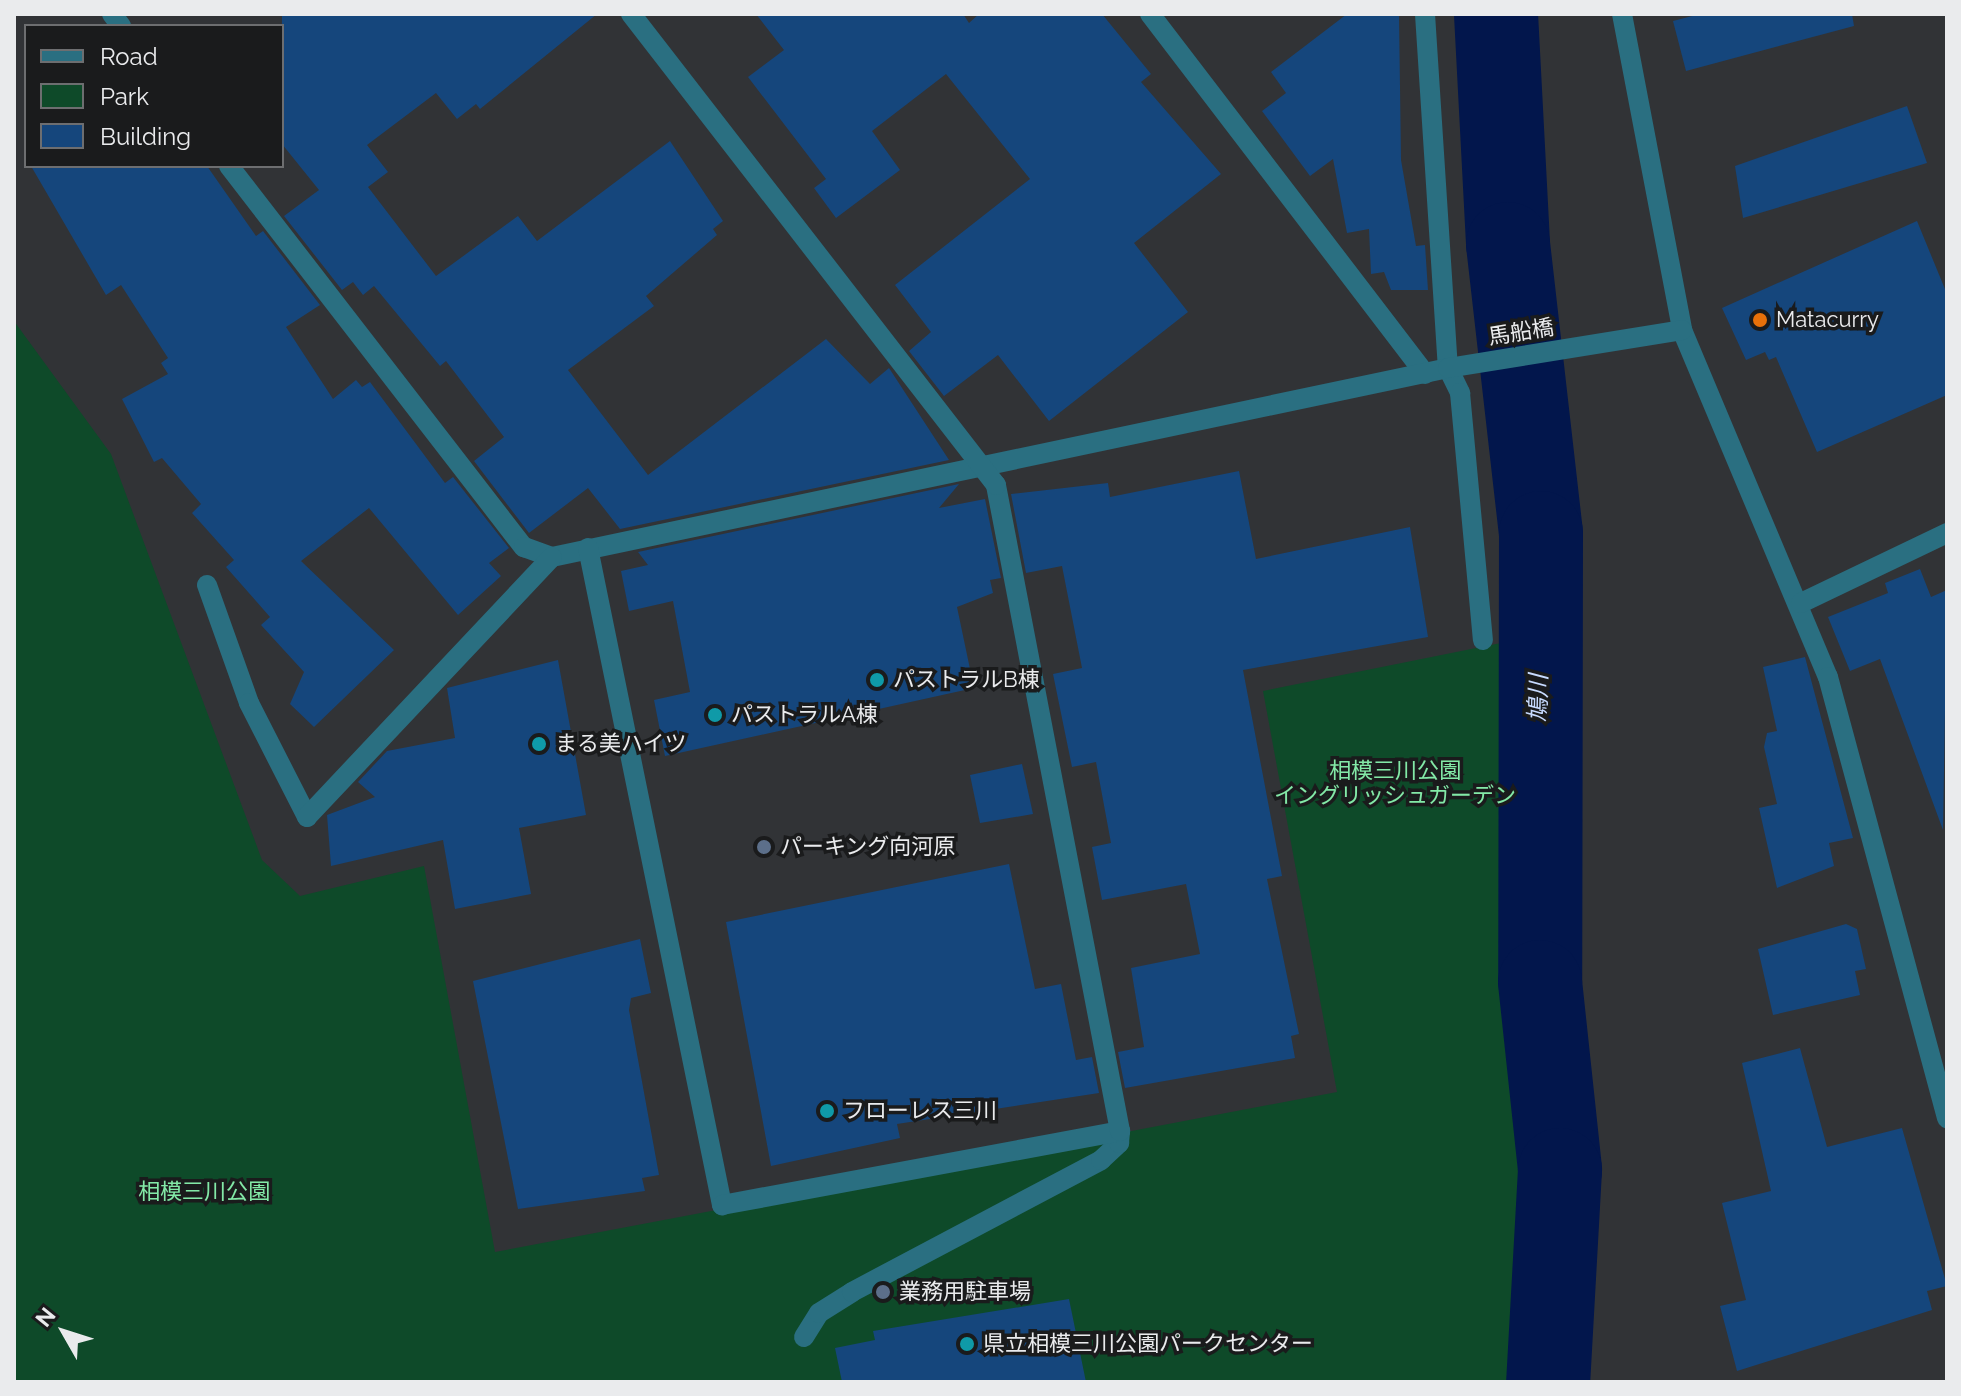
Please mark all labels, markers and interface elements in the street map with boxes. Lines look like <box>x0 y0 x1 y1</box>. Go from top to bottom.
legend <box>24 24 284 168</box>
text: Road <box>100 42 158 71</box>
text: Park <box>100 82 149 111</box>
text: Building <box>100 122 191 151</box>
place label: Matacurry <box>1776 307 1879 333</box>
marker: Matacurry <box>1751 311 1769 329</box>
street label: 馬船橋 <box>1486 314 1556 350</box>
place label: パストラルB棟 <box>893 667 1040 693</box>
marker: パストラルB棟 <box>868 671 886 689</box>
water label: 鳩川 <box>1523 674 1553 722</box>
place label: パストラルA棟 <box>731 702 878 728</box>
marker: パストラルA棟 <box>706 706 724 724</box>
place label: まる美ハイツ <box>555 731 687 757</box>
marker: まる美ハイツ <box>530 735 548 753</box>
park label: 相模三川公園 イングリッシュガーデン <box>1274 757 1516 808</box>
place label: パーキング向河原 <box>780 834 956 860</box>
marker: パーキング向河原 <box>755 838 773 856</box>
place label: フローレス三川 <box>843 1098 997 1124</box>
marker: フローレス三川 <box>818 1102 836 1120</box>
park label: 相模三川公園 <box>138 1179 270 1205</box>
place label: 業務用駐車場 <box>899 1279 1031 1305</box>
marker: 業務用駐車場 <box>874 1283 892 1301</box>
north arrow <box>24 1292 104 1372</box>
text: N <box>30 1302 61 1332</box>
place label: 県立相模三川公園パークセンター <box>983 1331 1313 1357</box>
marker: 県立相模三川公園パークセンター <box>958 1335 976 1353</box>

